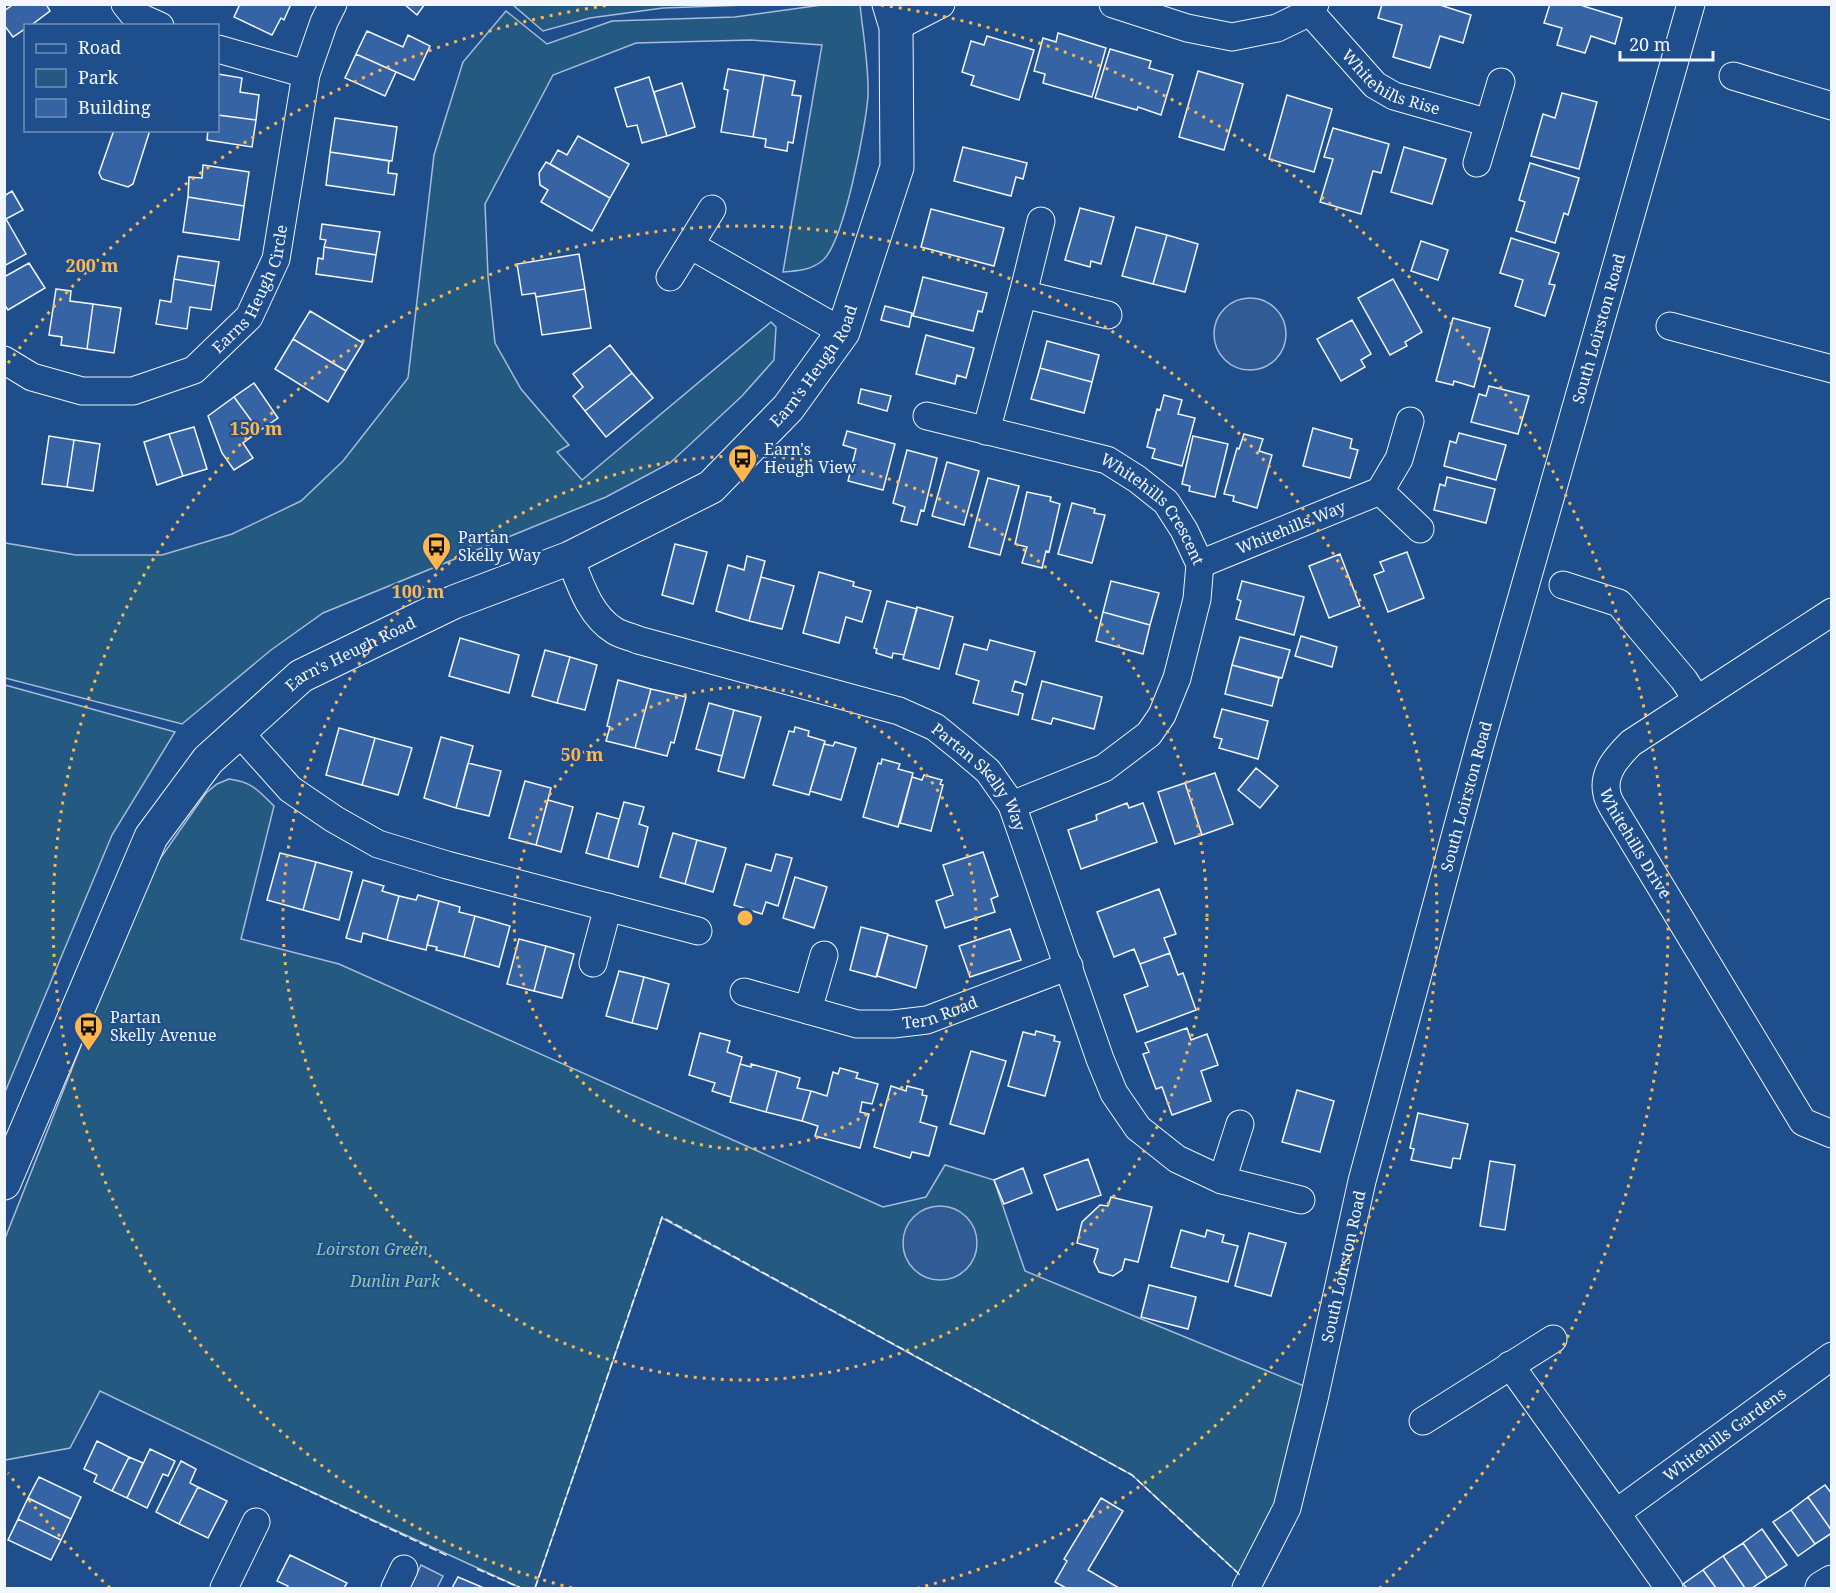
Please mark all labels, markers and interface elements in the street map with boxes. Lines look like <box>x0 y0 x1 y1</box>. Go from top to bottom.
legend <box>24 24 219 132</box>
scale bar <box>1620 24 1713 62</box>
text: 20 m <box>1629 32 1671 56</box>
text: Road <box>78 35 121 59</box>
street label: Whitehills Rise <box>1337 44 1443 120</box>
text: Park <box>78 65 118 89</box>
text: Building <box>78 95 151 119</box>
street label: Earns Heugh Circle <box>207 223 292 358</box>
street label: South Loirston Road <box>1567 251 1630 406</box>
text: 200 m <box>66 253 119 277</box>
street label: Earn's Heugh Road <box>765 302 862 432</box>
text: 150 m <box>230 416 283 440</box>
place label: Earn's Heugh View <box>764 438 857 478</box>
bus stop icon: Earn's Heugh View <box>727 442 759 484</box>
street label: Whitehills Crescent <box>1096 448 1210 569</box>
street label: Whitehills Way <box>1233 495 1350 559</box>
place label: Partan Skelly Way <box>458 526 542 566</box>
bus stop icon: Partan Skelly Way <box>421 530 453 572</box>
text: 100 m <box>392 579 445 603</box>
street label: Earn's Heugh Road <box>280 611 419 696</box>
street label: Partan Skelly Way <box>927 718 1031 835</box>
street label: South Loirston Road <box>1435 718 1497 874</box>
text: 50 m <box>561 742 604 766</box>
street label: Whitehills Drive <box>1595 786 1676 903</box>
centre of rings <box>735 908 755 928</box>
street label: Tern Road <box>901 991 981 1034</box>
place label: Partan Skelly Avenue <box>110 1006 217 1046</box>
bus stop icon: Partan Skelly Avenue <box>73 1010 105 1052</box>
street label: South Loirston Road <box>1316 1188 1371 1344</box>
park label: Loirston Green <box>315 1238 428 1260</box>
park label: Dunlin Park <box>349 1270 441 1292</box>
street label: Whitehills Gardens <box>1659 1382 1790 1486</box>

